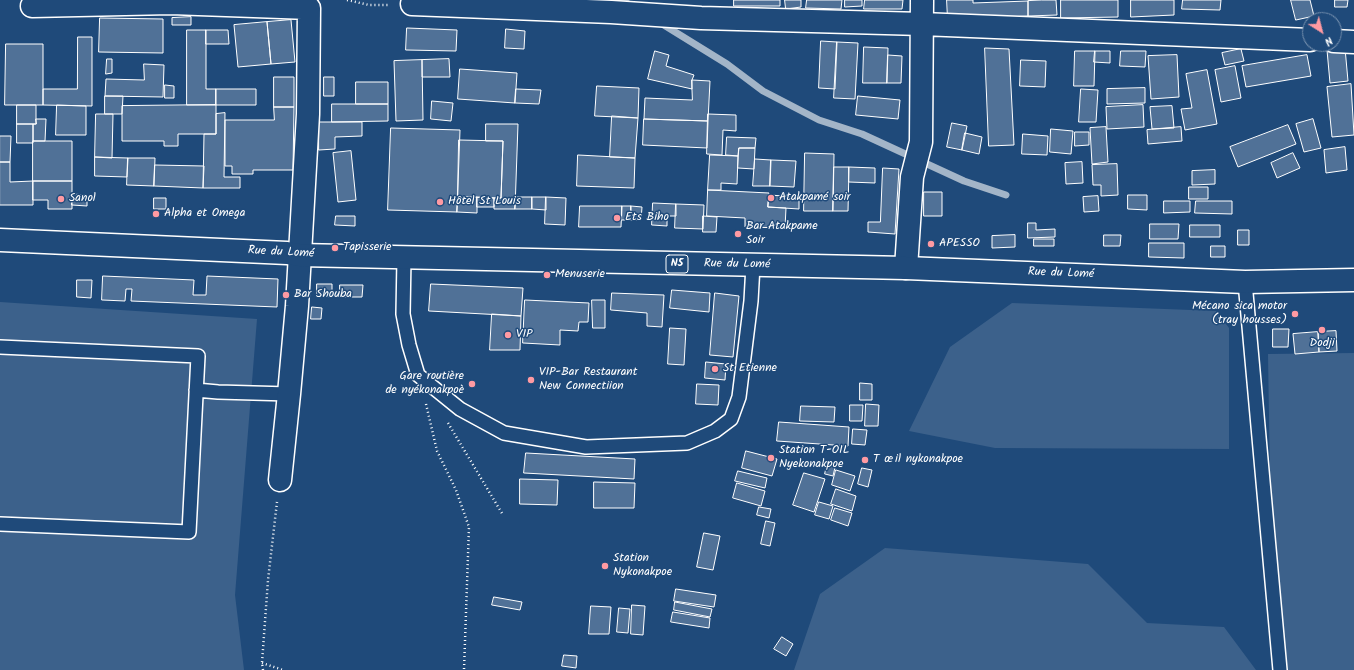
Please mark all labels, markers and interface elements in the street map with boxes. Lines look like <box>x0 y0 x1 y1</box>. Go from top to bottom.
north arrow <box>1302 12 1342 52</box>
text: N <box>1320 32 1337 50</box>
place label: Atakpamé soir <box>779 191 851 205</box>
place label: Sanol <box>69 192 96 206</box>
marker: Atakpamé soir <box>766 193 776 203</box>
marker: Sanol <box>56 194 66 204</box>
place label: Hôtel St Louis <box>448 195 521 209</box>
marker: Hôtel St Louis <box>435 197 445 207</box>
place label: Alpha et Omega <box>164 207 245 221</box>
marker: Alpha et Omega <box>151 209 161 219</box>
place label: Ets Biho <box>625 211 669 225</box>
marker: Ets Biho <box>612 213 622 223</box>
place label: Bar Atakpame Soir <box>746 220 818 248</box>
marker: Bar Atakpame Soir <box>733 229 743 239</box>
place label: APESSO <box>939 237 980 251</box>
marker: APESSO <box>926 239 936 249</box>
place label: Tapisserie <box>343 241 391 255</box>
marker: Tapisserie <box>330 243 340 253</box>
street label: Rue du Lomé <box>247 244 315 262</box>
road number: N5 <box>666 255 688 273</box>
street label: Rue du Lomé <box>704 257 770 273</box>
street label: Rue du Lomé <box>1028 266 1094 282</box>
place label: Menuserie <box>555 268 605 282</box>
marker: Menuserie <box>542 270 552 280</box>
place label: Bar Shouba <box>294 288 352 302</box>
marker: Bar Shouba <box>281 290 291 300</box>
place label: Mécano sica motor (tray housses) <box>1192 300 1287 328</box>
marker: Mécano sica motor (tray housses) <box>1290 309 1300 319</box>
marker: Dodji <box>1317 325 1327 335</box>
place label: VIP <box>516 328 533 342</box>
marker: VIP <box>503 330 513 340</box>
place label: Dodji <box>1309 337 1335 351</box>
place label: St Etienne <box>723 362 777 376</box>
marker: St Etienne <box>710 364 720 374</box>
place label: VIP-Bar Restaurant New Connectiion <box>539 366 637 394</box>
place label: Gare routière de nyékonakpoè <box>385 370 464 398</box>
marker: VIP-Bar Restaurant New Connectiion <box>526 375 536 385</box>
marker: Gare routière de nyékonakpoè <box>467 379 477 389</box>
place label: Station T-OIL Nyekonakpoe <box>779 444 849 472</box>
marker: Station T-OIL Nyekonakpoe <box>766 453 776 463</box>
place label: T œil nykonakpoe <box>873 453 963 467</box>
marker: T œil nykonakpoe <box>860 455 870 465</box>
place label: Station Nykonakpoe <box>613 552 672 580</box>
marker: Station Nykonakpoe <box>600 561 610 571</box>

